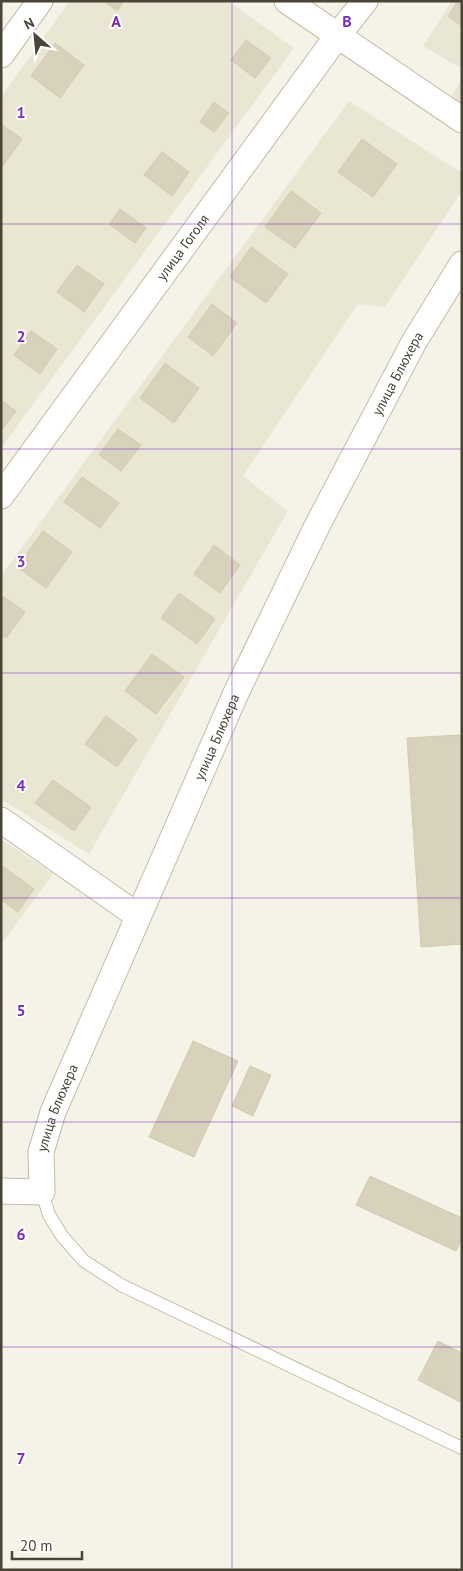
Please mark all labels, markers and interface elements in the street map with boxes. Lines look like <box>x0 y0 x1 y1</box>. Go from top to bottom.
north arrow <box>10 10 60 60</box>
text: A <box>111 11 121 31</box>
text: B <box>342 11 352 31</box>
text: N <box>21 13 37 34</box>
text: 1 <box>16 102 26 122</box>
street label: улица Гоголя <box>153 211 213 284</box>
text: 2 <box>16 326 26 346</box>
street label: улица Блюхера <box>368 328 427 419</box>
text: 3 <box>16 551 26 571</box>
street label: улица Блюхера <box>190 691 244 783</box>
text: 4 <box>16 775 26 795</box>
text: 5 <box>16 1000 26 1020</box>
street label: улица Блюхера <box>33 1061 82 1154</box>
text: 6 <box>16 1224 26 1244</box>
text: 7 <box>16 1448 26 1468</box>
scale bar <box>12 1528 82 1560</box>
text: 20 m <box>20 1536 53 1555</box>

